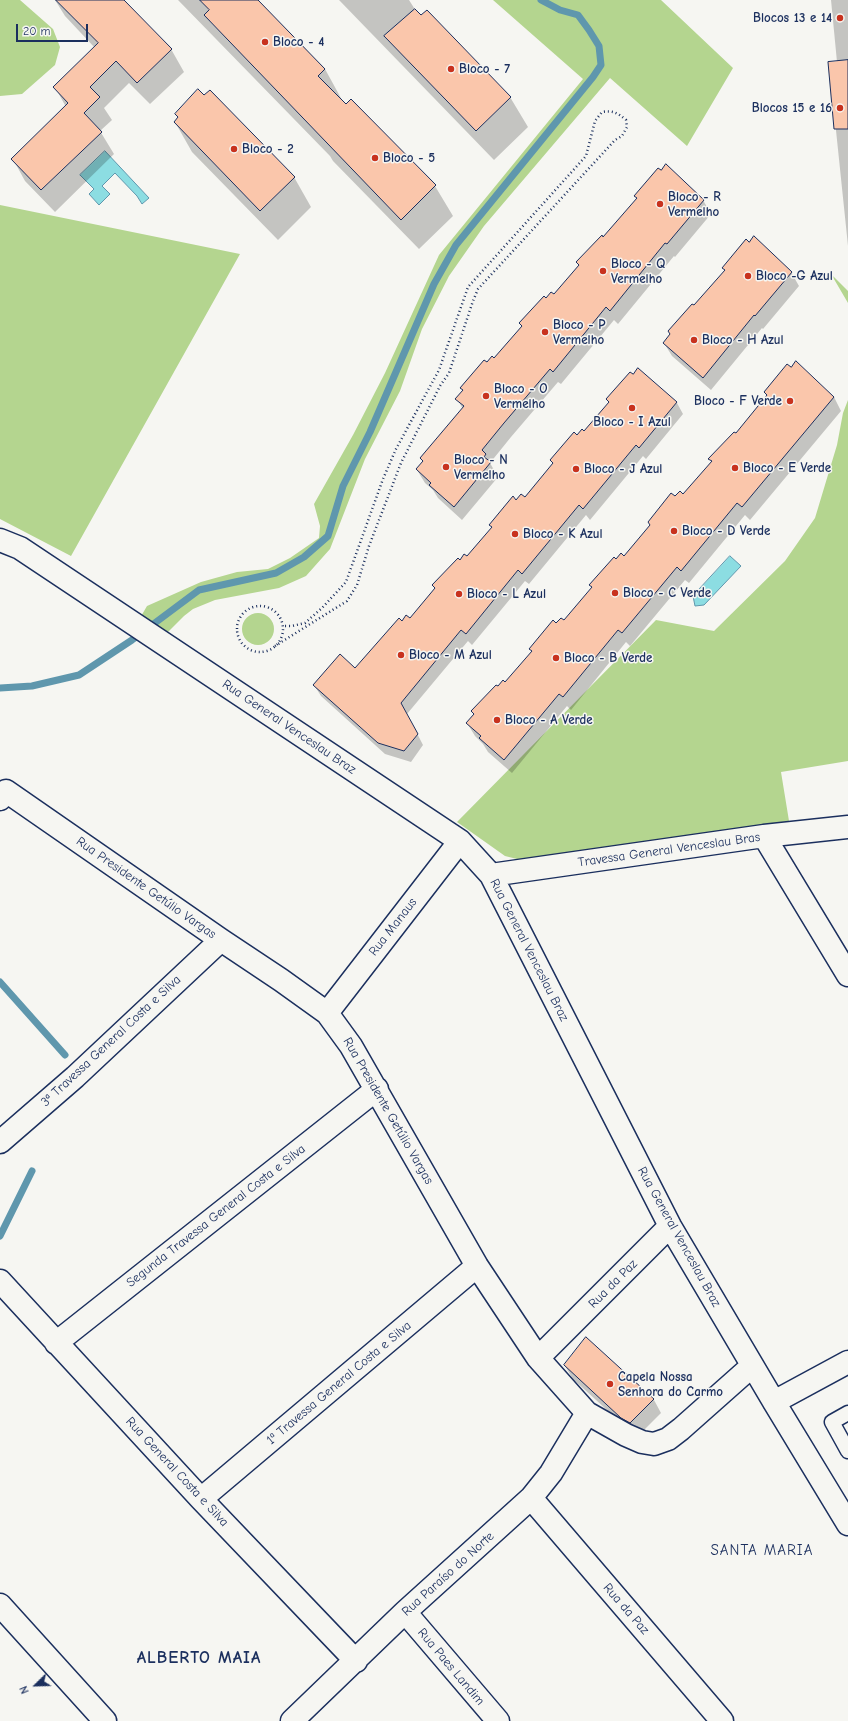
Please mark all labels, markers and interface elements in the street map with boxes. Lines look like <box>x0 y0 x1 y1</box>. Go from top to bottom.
place label: Blocos 13 e 14 <box>753 10 832 26</box>
marker: Blocos 13 e 14 <box>835 13 845 23</box>
scale bar <box>18 16 90 42</box>
text: 20 m <box>23 24 51 38</box>
place label: Bloco - 4 <box>273 34 324 50</box>
marker: Bloco - 4 <box>260 37 270 47</box>
place label: Bloco - 7 <box>459 61 510 77</box>
marker: Bloco - 7 <box>446 64 456 74</box>
place label: Blocos 15 e 16 <box>752 100 832 116</box>
marker: Blocos 15 e 16 <box>835 103 845 113</box>
place label: Bloco - 2 <box>242 141 294 157</box>
marker: Bloco - 2 <box>229 144 239 154</box>
place label: Bloco - 5 <box>383 150 435 166</box>
marker: Bloco - 5 <box>370 153 380 163</box>
place label: Bloco - R Vermelho <box>668 189 721 220</box>
marker: Bloco - R Vermelho <box>655 199 665 209</box>
place label: Bloco - Q Vermelho <box>611 256 665 287</box>
marker: Bloco - Q Vermelho <box>598 266 608 276</box>
place label: Bloco -G Azul <box>756 268 833 284</box>
marker: Bloco -G Azul <box>743 271 753 281</box>
place label: Bloco - P Vermelho <box>553 317 605 348</box>
marker: Bloco - P Vermelho <box>540 327 550 337</box>
place label: Bloco - H Azul <box>702 332 784 348</box>
marker: Bloco - H Azul <box>689 335 699 345</box>
place label: Bloco - O Vermelho <box>494 381 547 412</box>
marker: Bloco - O Vermelho <box>481 391 491 401</box>
place label: Bloco - F Verde <box>694 393 782 409</box>
marker: Bloco - F Verde <box>785 396 795 406</box>
marker: Bloco - I Azul <box>627 403 637 413</box>
place label: Bloco - I Azul <box>593 414 671 430</box>
place label: Bloco - N Vermelho <box>454 452 508 483</box>
place label: Bloco - E Verde <box>743 460 831 476</box>
place label: Bloco - J Azul <box>584 461 662 477</box>
marker: Bloco - N Vermelho <box>441 462 451 472</box>
marker: Bloco - E Verde <box>730 463 740 473</box>
marker: Bloco - J Azul <box>571 464 581 474</box>
place label: Bloco - D Verde <box>682 523 770 539</box>
place label: Bloco - K Azul <box>523 526 603 542</box>
marker: Bloco - D Verde <box>669 526 679 536</box>
marker: Bloco - K Azul <box>510 529 520 539</box>
place label: Bloco - C Verde <box>623 585 711 601</box>
place label: Bloco - L Azul <box>467 586 546 602</box>
marker: Bloco - C Verde <box>610 588 620 598</box>
marker: Bloco - L Azul <box>454 589 464 599</box>
place label: Bloco - M Azul <box>409 647 492 663</box>
marker: Bloco - M Azul <box>396 650 406 660</box>
place label: Bloco - B Verde <box>564 650 652 666</box>
marker: Bloco - B Verde <box>551 653 561 663</box>
street label: Rua General Venceslau Braz <box>219 676 359 778</box>
place label: Bloco - A Verde <box>505 712 593 728</box>
marker: Bloco - A Verde <box>492 715 502 725</box>
street label: Travessa General Venceslau Bras <box>577 829 761 871</box>
street label: Rua Presidente Getúlio Vargas <box>73 834 219 942</box>
street label: Rua General Venceslau Braz <box>486 876 572 1024</box>
street label: Rua Manaus <box>366 895 420 959</box>
street label: 3ª Travessa General Costa e Silva <box>38 972 184 1110</box>
street label: Rua Presidente Getúlio Vargas <box>339 1035 437 1187</box>
street label: Segunda Travessa General Costa e Silva <box>123 1141 309 1291</box>
street label: Rua General Venceslau Braz <box>634 1164 724 1310</box>
street label: Rua da Paz <box>585 1256 641 1312</box>
street label: 1ª Travessa General Costa e Silva <box>264 1318 414 1448</box>
place label: Capela Nossa Senhora do Carmo <box>618 1369 723 1400</box>
marker: Capela Nossa Senhora do Carmo <box>605 1379 615 1389</box>
street label: Rua General Costa e Silva <box>122 1414 232 1530</box>
street label: Rua Paraíso do Norte <box>399 1529 497 1619</box>
district label: SANTA MARIA <box>711 1542 813 1560</box>
street label: Rua da Paz <box>600 1580 652 1638</box>
street label: Rua Paes Landim <box>414 1625 488 1709</box>
district label: ALBERTO MAIA <box>137 1648 261 1668</box>
north arrow <box>16 1665 56 1705</box>
text: N <box>17 1684 32 1696</box>

